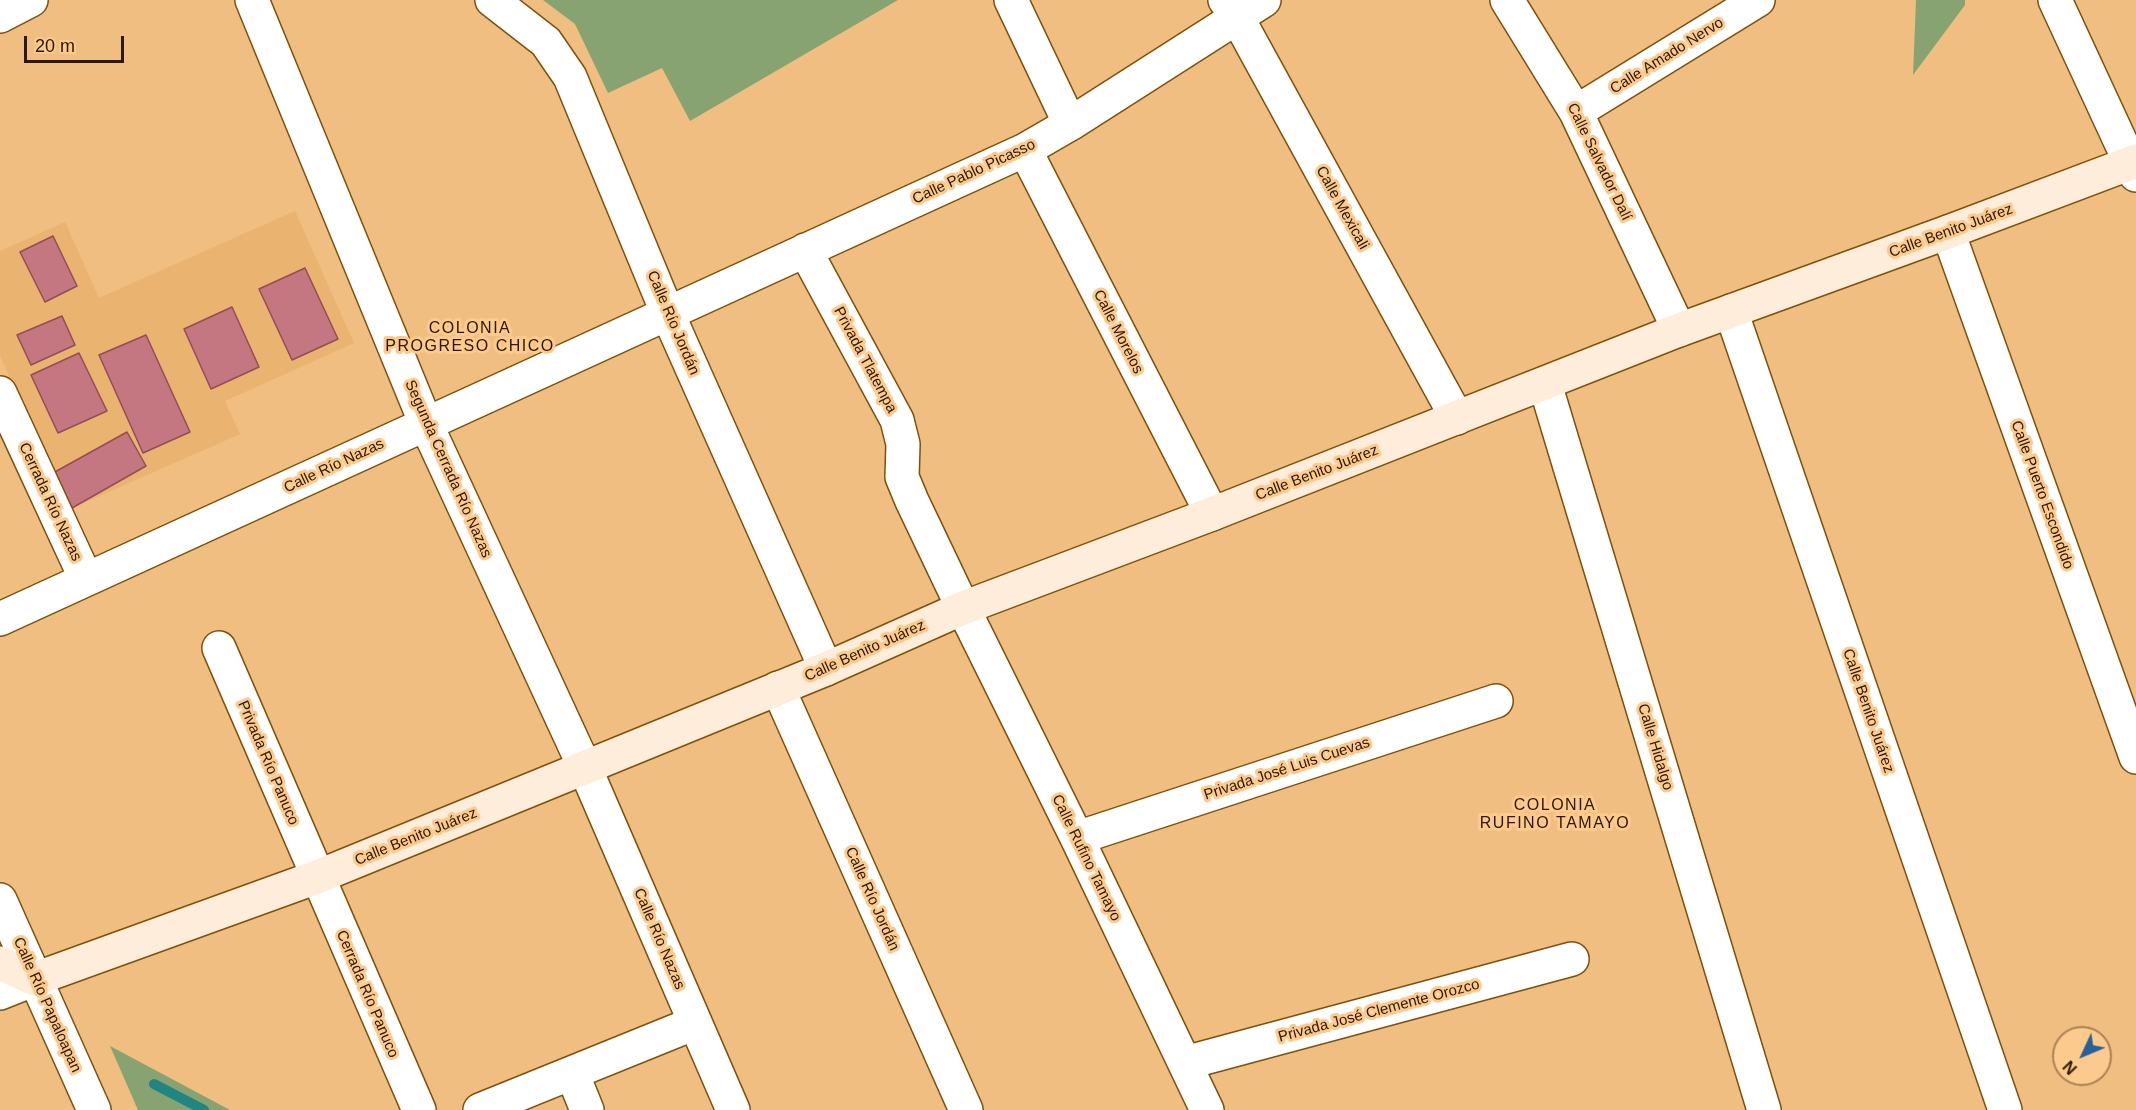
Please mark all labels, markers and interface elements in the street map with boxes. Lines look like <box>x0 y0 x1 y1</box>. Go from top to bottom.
street label: Calle Amado Nervo <box>1607 14 1727 98</box>
scale bar <box>27 24 128 62</box>
text: 20 m <box>35 36 75 56</box>
street label: Calle Salvador Dalí <box>1563 100 1635 224</box>
street label: Calle Pablo Picasso <box>910 136 1038 208</box>
street label: Calle Mexicali <box>1312 163 1372 253</box>
street label: Calle Benito Juárez <box>1887 200 2015 262</box>
street label: Calle Río Jordán <box>643 268 703 378</box>
street label: Calle Morelos <box>1089 287 1147 377</box>
street label: Privada Tlatempa <box>829 304 901 416</box>
district label: COLONIA PROGRESO CHICO <box>385 319 555 357</box>
street label: Segunda Cerrada Río Nazas <box>401 377 495 561</box>
street label: Calle Puerto Escondido <box>2007 418 2077 572</box>
street label: Calle Río Nazas <box>281 435 387 497</box>
street label: Cerrada Río Nazas <box>15 440 85 564</box>
street label: Calle Benito Juárez <box>1253 441 1381 505</box>
street label: Calle Benito Juárez <box>802 616 928 686</box>
street label: Calle Benito Juárez <box>1838 647 1898 775</box>
street label: Privada Río Panuco <box>234 698 302 828</box>
street label: Calle Hidalgo <box>1633 702 1677 792</box>
street label: Privada José Luis Cuevas <box>1202 734 1372 804</box>
street label: Calle Rufino Tamayo <box>1048 792 1124 924</box>
district label: COLONIA RUFINO TAMAYO <box>1480 796 1630 834</box>
street label: Calle Benito Juárez <box>352 804 480 870</box>
street label: Calle Río Jordán <box>841 844 903 954</box>
street label: Calle Río Nazas <box>630 886 688 992</box>
street label: Cerrada Río Panuco <box>332 928 402 1060</box>
street label: Calle Río Papaloapan <box>9 935 85 1075</box>
street label: Privada José Clemente Orozco <box>1276 975 1482 1047</box>
north arrow <box>2052 1026 2112 1086</box>
text: N <box>2060 1057 2080 1078</box>

